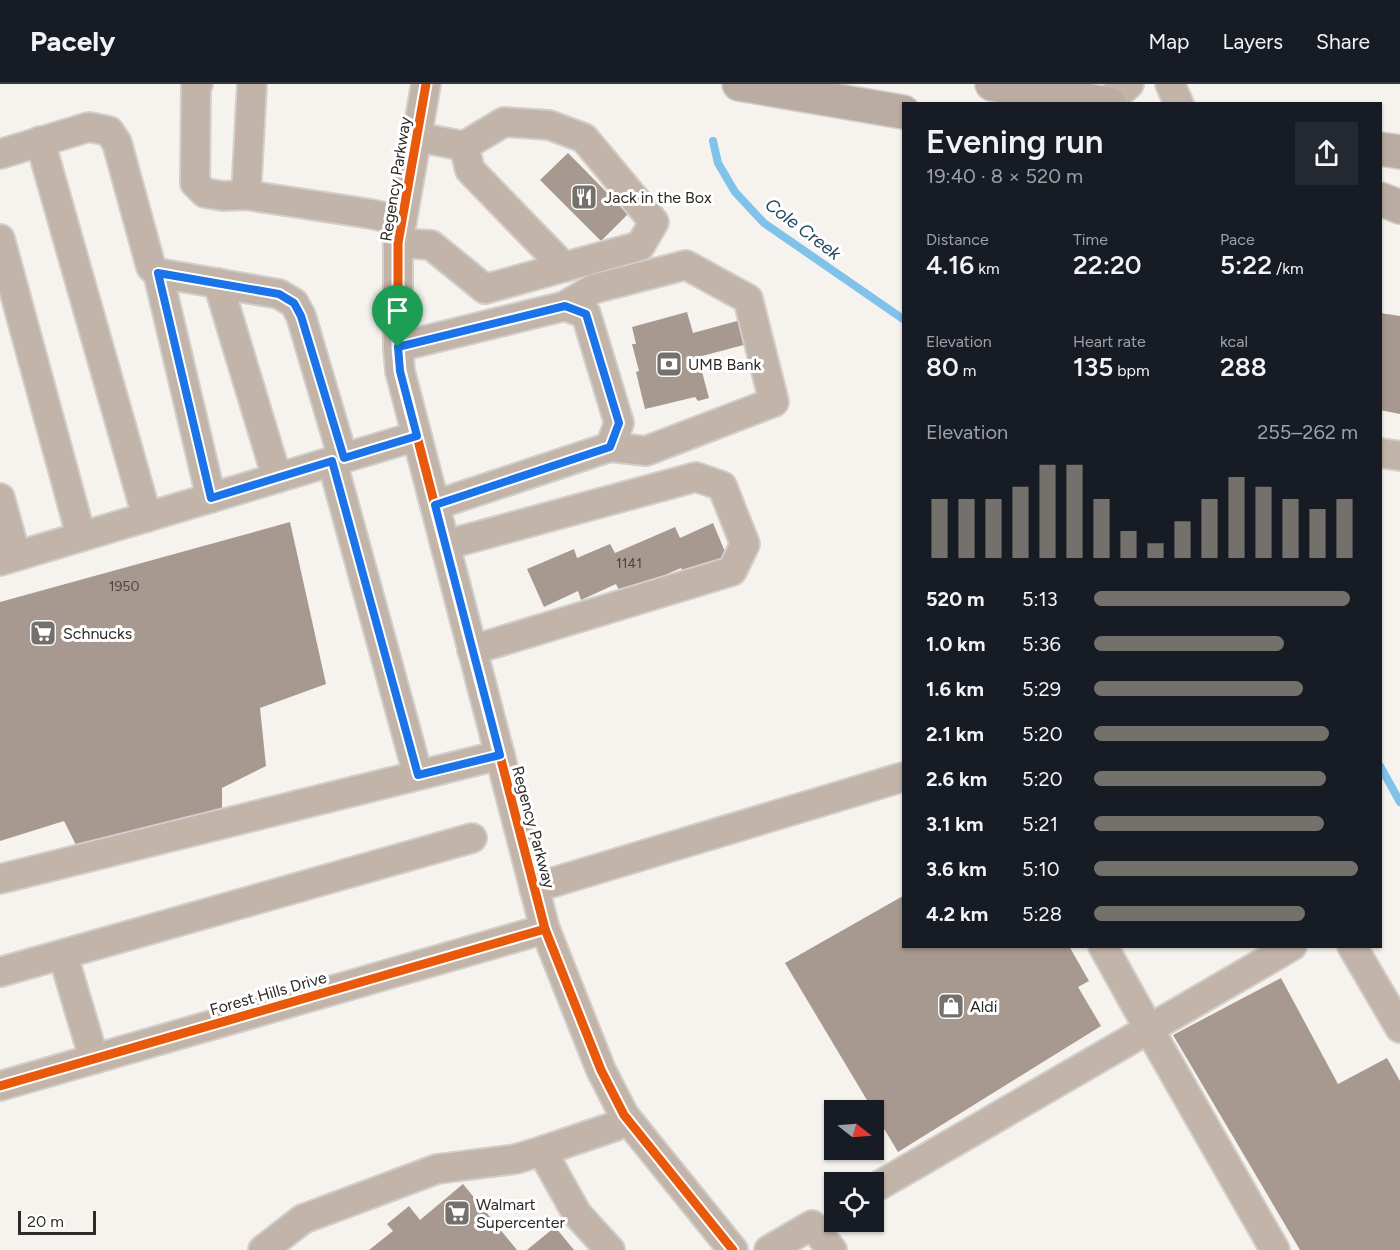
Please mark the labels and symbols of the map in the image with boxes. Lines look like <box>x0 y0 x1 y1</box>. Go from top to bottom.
street label: Regency Parkway <box>376 115 415 243</box>
restaurant icon: Jack in the Box <box>569 182 599 212</box>
place label: Jack in the Box <box>604 188 712 207</box>
water label: Cole Creek <box>761 193 846 265</box>
pin <box>372 285 423 347</box>
bank icon: UMB Bank <box>654 349 684 379</box>
place label: UMB Bank <box>688 355 761 374</box>
house number: 1141 <box>616 555 642 572</box>
house number: 1950 <box>109 578 139 595</box>
supermarket icon: Schnucks <box>28 618 58 648</box>
place label: Schnucks <box>63 624 132 643</box>
street label: Regency Parkway <box>508 764 559 891</box>
street label: Forest Hills Drive <box>208 968 329 1019</box>
shop icon: Aldi <box>936 991 966 1021</box>
place label: Aldi <box>970 997 997 1016</box>
north arrow <box>824 1100 884 1160</box>
place label: Walmart Supercenter <box>476 1195 565 1232</box>
supermarket icon: Walmart Supercenter <box>442 1198 472 1228</box>
scale bar <box>18 1208 96 1236</box>

